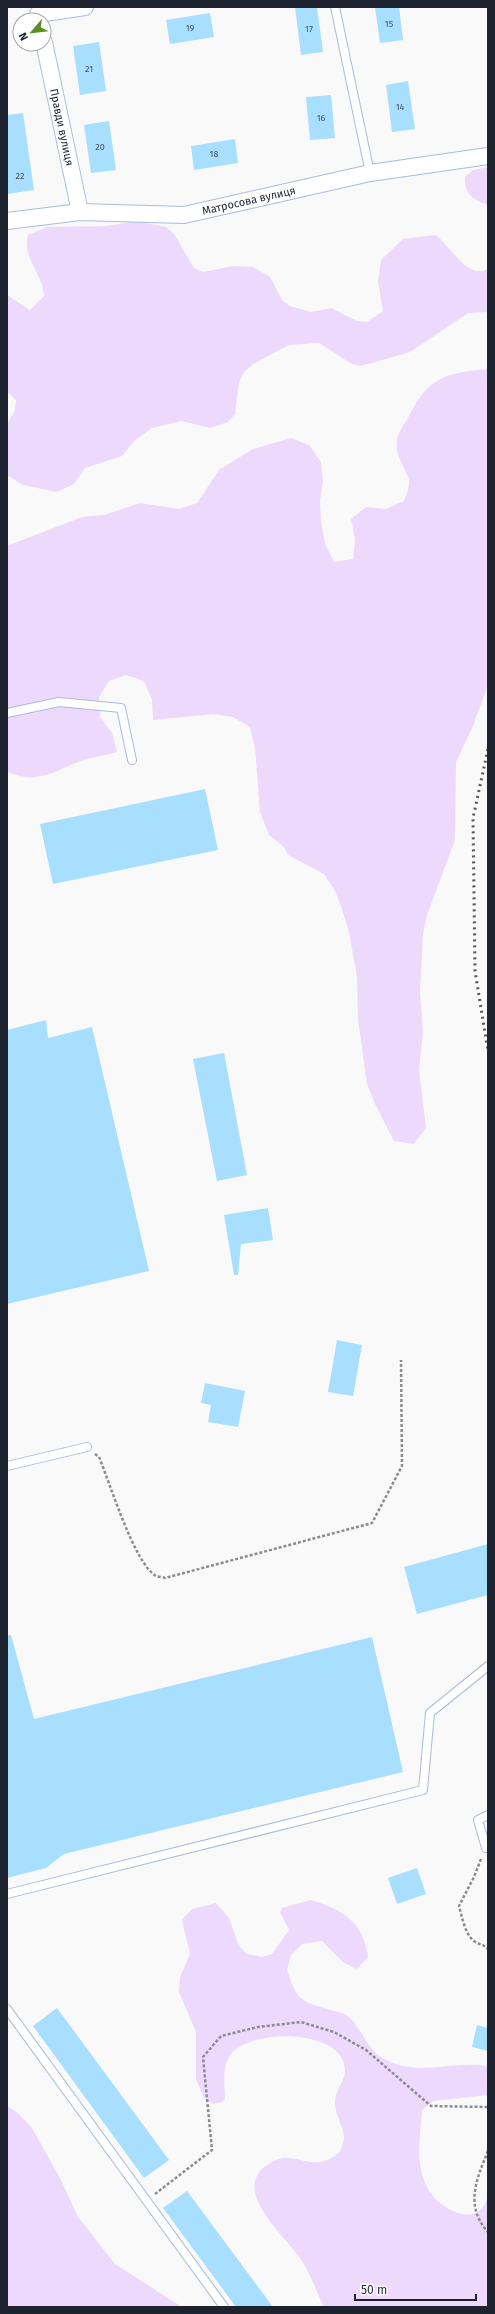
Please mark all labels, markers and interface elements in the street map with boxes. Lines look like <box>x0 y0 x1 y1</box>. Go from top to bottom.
north arrow <box>12 12 52 52</box>
house number: 15 <box>385 19 394 29</box>
house number: 19 <box>186 23 195 33</box>
house number: 17 <box>305 24 313 34</box>
text: N <box>16 30 31 43</box>
house number: 21 <box>85 64 93 74</box>
street label: Правди вулиця <box>48 87 77 167</box>
house number: 14 <box>396 102 405 112</box>
house number: 16 <box>317 113 326 123</box>
house number: 20 <box>95 142 105 152</box>
house number: 18 <box>210 149 218 159</box>
house number: 22 <box>16 171 24 181</box>
street label: Матросова вулиця <box>201 184 297 217</box>
scale bar <box>355 2276 476 2302</box>
text: 50 m <box>361 2283 387 2297</box>

